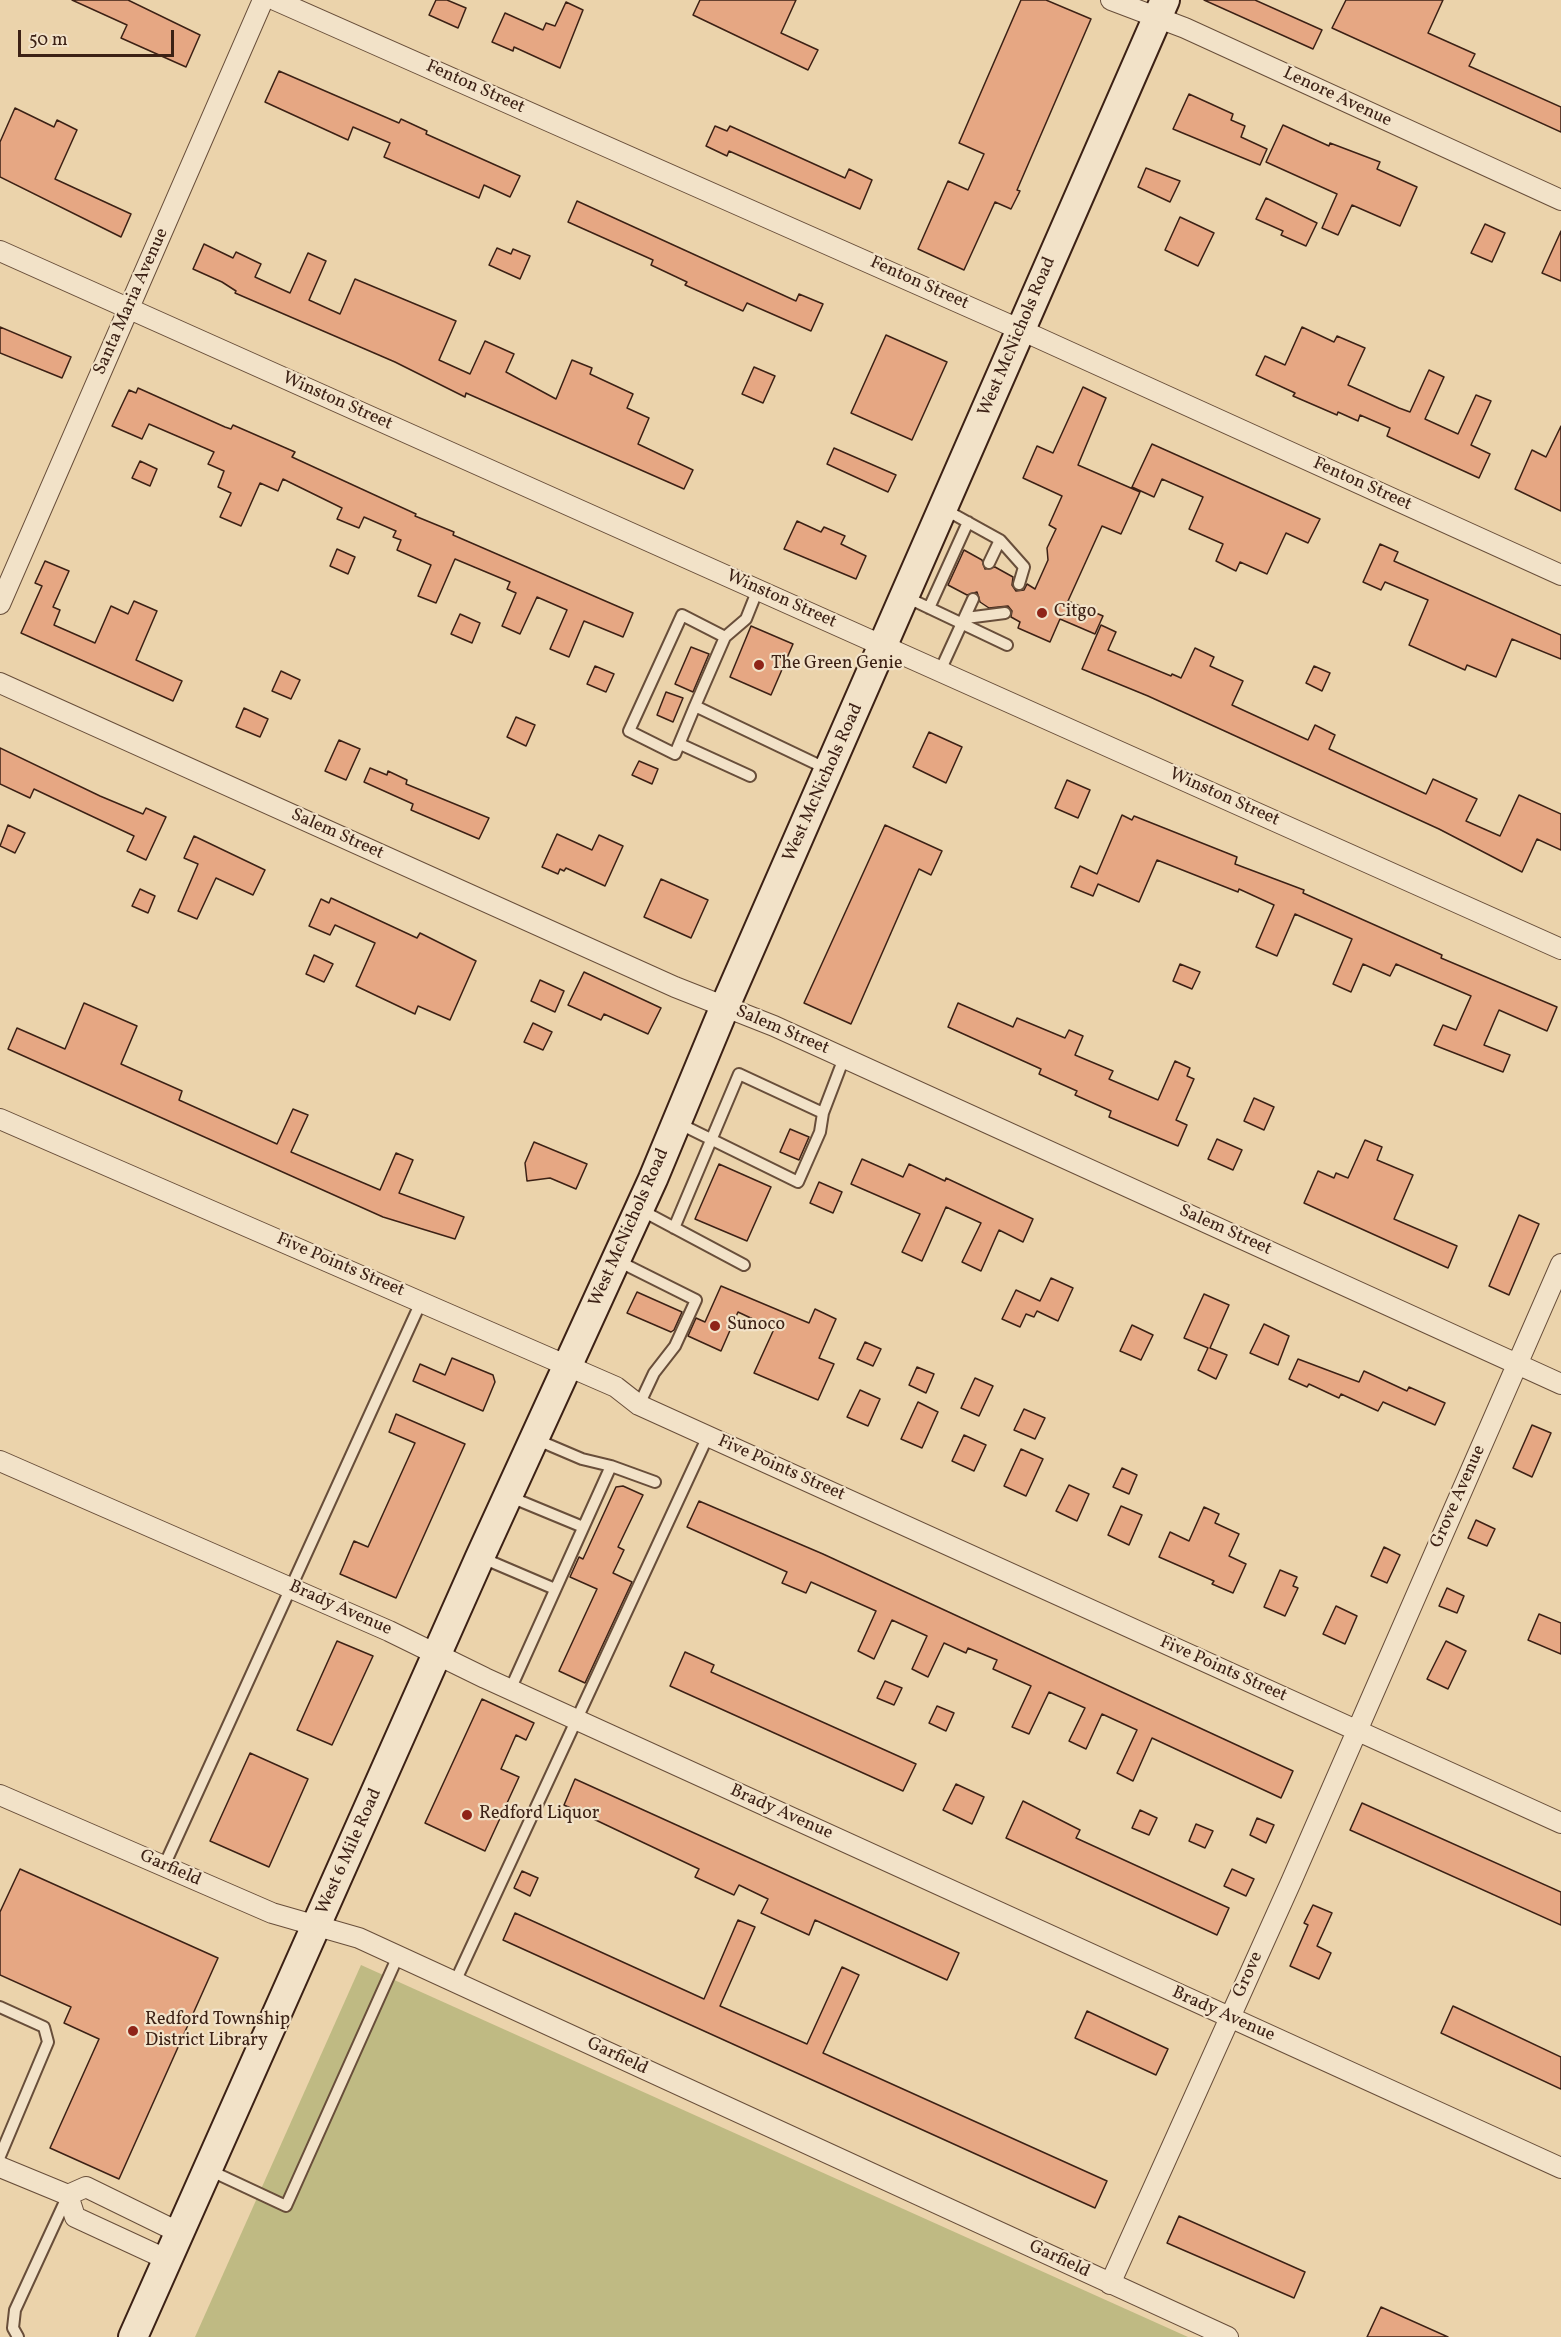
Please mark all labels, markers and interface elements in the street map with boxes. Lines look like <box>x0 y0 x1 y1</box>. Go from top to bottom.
scale bar <box>21 18 177 56</box>
text: 50 m <box>29 28 68 53</box>
street label: Fenton Street <box>422 57 528 119</box>
street label: Lenore Avenue <box>1279 63 1395 133</box>
street label: Santa Maria Avenue <box>90 225 174 379</box>
street label: Fenton Street <box>866 253 972 315</box>
street label: West McNichols Road <box>975 254 1061 420</box>
street label: Winston Street <box>278 368 396 436</box>
street label: Fenton Street <box>1309 454 1415 516</box>
street label: Winston Street <box>722 566 840 634</box>
place label: Citgo <box>1054 602 1096 624</box>
marker: Citgo <box>1035 606 1049 620</box>
place label: The Green Genie <box>771 654 903 676</box>
marker: The Green Genie <box>752 658 766 672</box>
street label: West McNichols Road <box>779 700 869 866</box>
street label: Winston Street <box>1165 764 1283 832</box>
street label: Salem Street <box>287 805 387 865</box>
street label: Salem Street <box>732 1002 832 1060</box>
street label: West McNichols Road <box>585 1145 675 1311</box>
street label: Salem Street <box>1175 1201 1275 1261</box>
street label: Five Points Street <box>273 1229 407 1303</box>
place label: Sunoco <box>727 1315 785 1337</box>
marker: Sunoco <box>708 1319 722 1333</box>
street label: Five Points Street <box>714 1431 848 1507</box>
street label: Grove Avenue <box>1427 1442 1491 1552</box>
street label: Brady Avenue <box>285 1577 395 1641</box>
street label: Five Points Street <box>1156 1632 1290 1708</box>
street label: Brady Avenue <box>726 1781 836 1845</box>
street label: West 6 Mile Road <box>313 1786 387 1918</box>
place label: Redford Liquor <box>479 1804 599 1826</box>
marker: Redford Liquor <box>460 1808 474 1822</box>
street label: Garfield <box>136 1846 204 1892</box>
street label: Grove <box>1229 1949 1269 2001</box>
street label: Brady Avenue <box>1168 1983 1278 2047</box>
place label: Redford Township District Library <box>145 2010 290 2052</box>
marker: Redford Township District Library <box>126 2024 140 2038</box>
street label: Garfield <box>583 2033 651 2081</box>
street label: Garfield <box>1025 2236 1093 2284</box>

